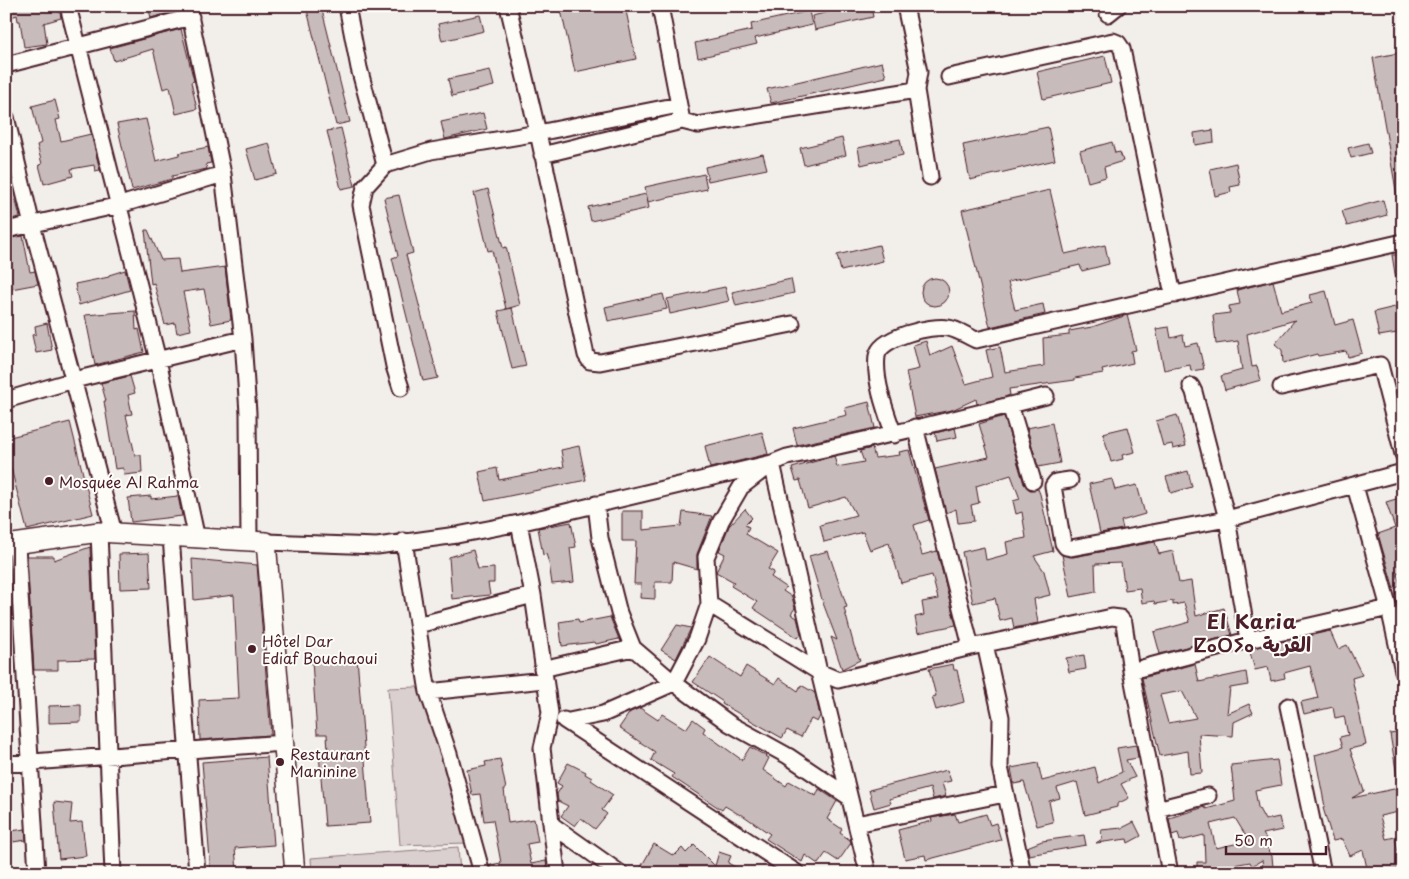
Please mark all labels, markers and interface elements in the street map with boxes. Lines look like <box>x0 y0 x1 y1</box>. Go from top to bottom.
place label: Mosquée Al Rahma <box>59 470 199 493</box>
marker: Mosquée Al Rahma <box>43 475 55 487</box>
district label: El Karia ⵇⴰⵔⵢⴰ القرية <box>1193 606 1311 659</box>
place label: Hôtel Dar Ediaf Bouchaoui <box>262 629 378 669</box>
marker: Hôtel Dar Ediaf Bouchaoui <box>246 643 258 655</box>
place label: Restaurant Maninine <box>290 742 370 782</box>
marker: Restaurant Maninine <box>274 756 286 768</box>
scale bar <box>1226 824 1326 856</box>
text: 50 m <box>1234 828 1273 851</box>

